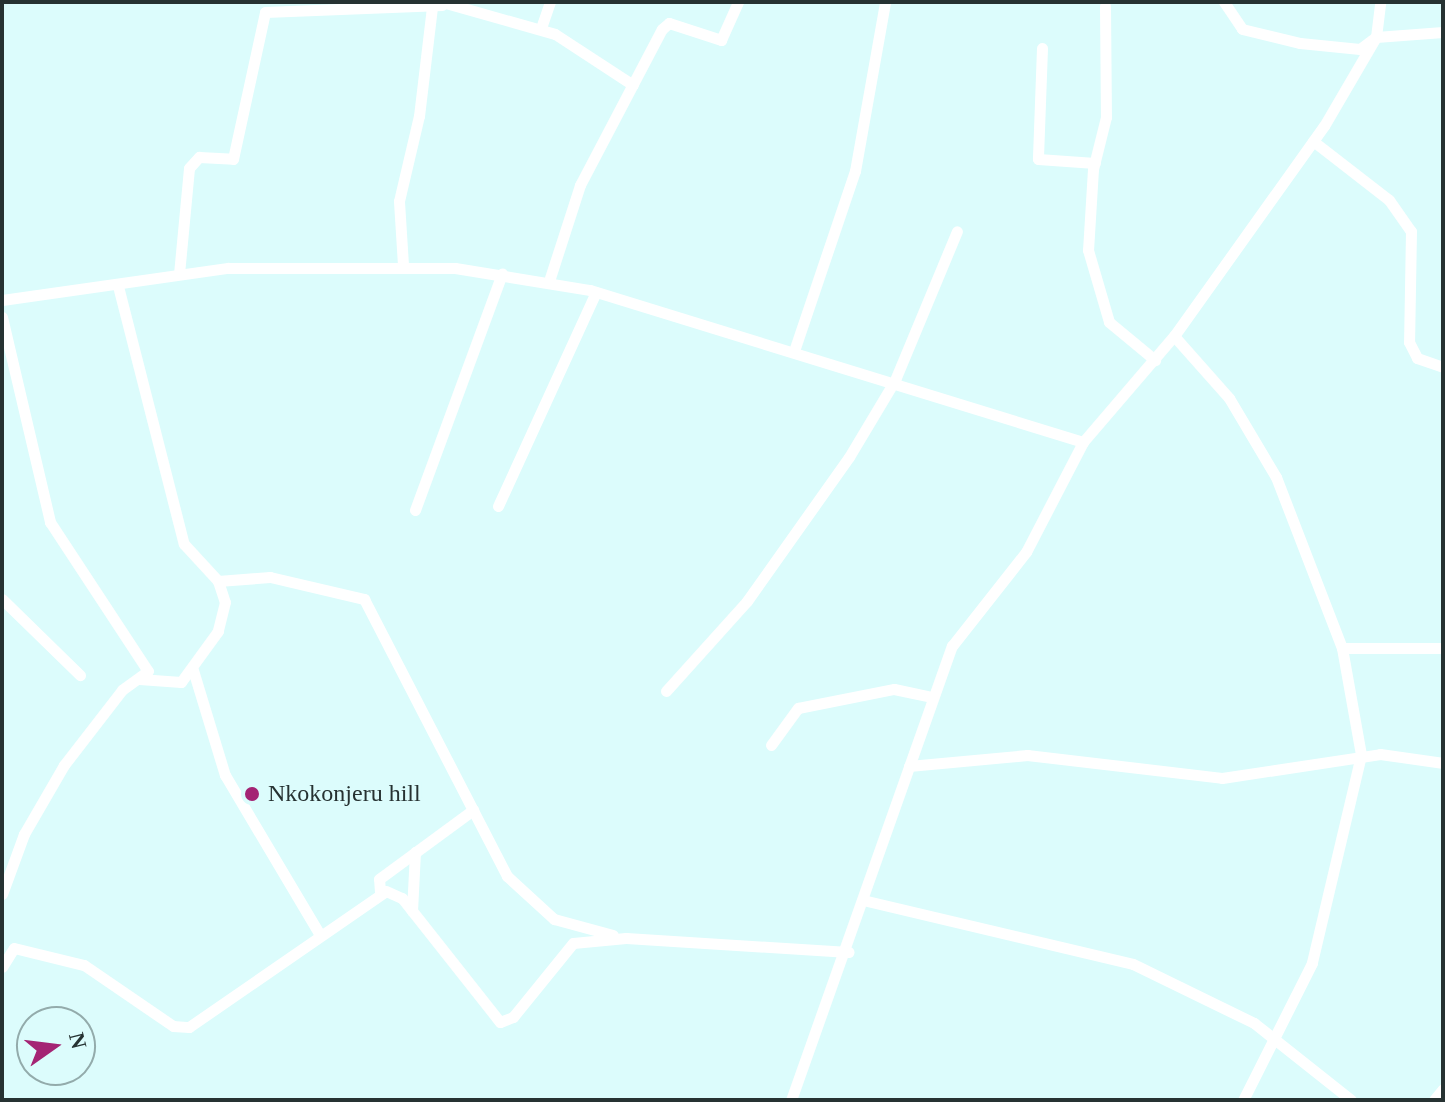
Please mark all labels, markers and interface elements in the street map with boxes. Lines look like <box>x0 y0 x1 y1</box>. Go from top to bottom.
place label: Nkokonjeru hill <box>268 780 421 808</box>
marker: Nkokonjeru hill <box>243 785 261 803</box>
north arrow <box>16 1006 96 1086</box>
text: N <box>64 1030 92 1051</box>

